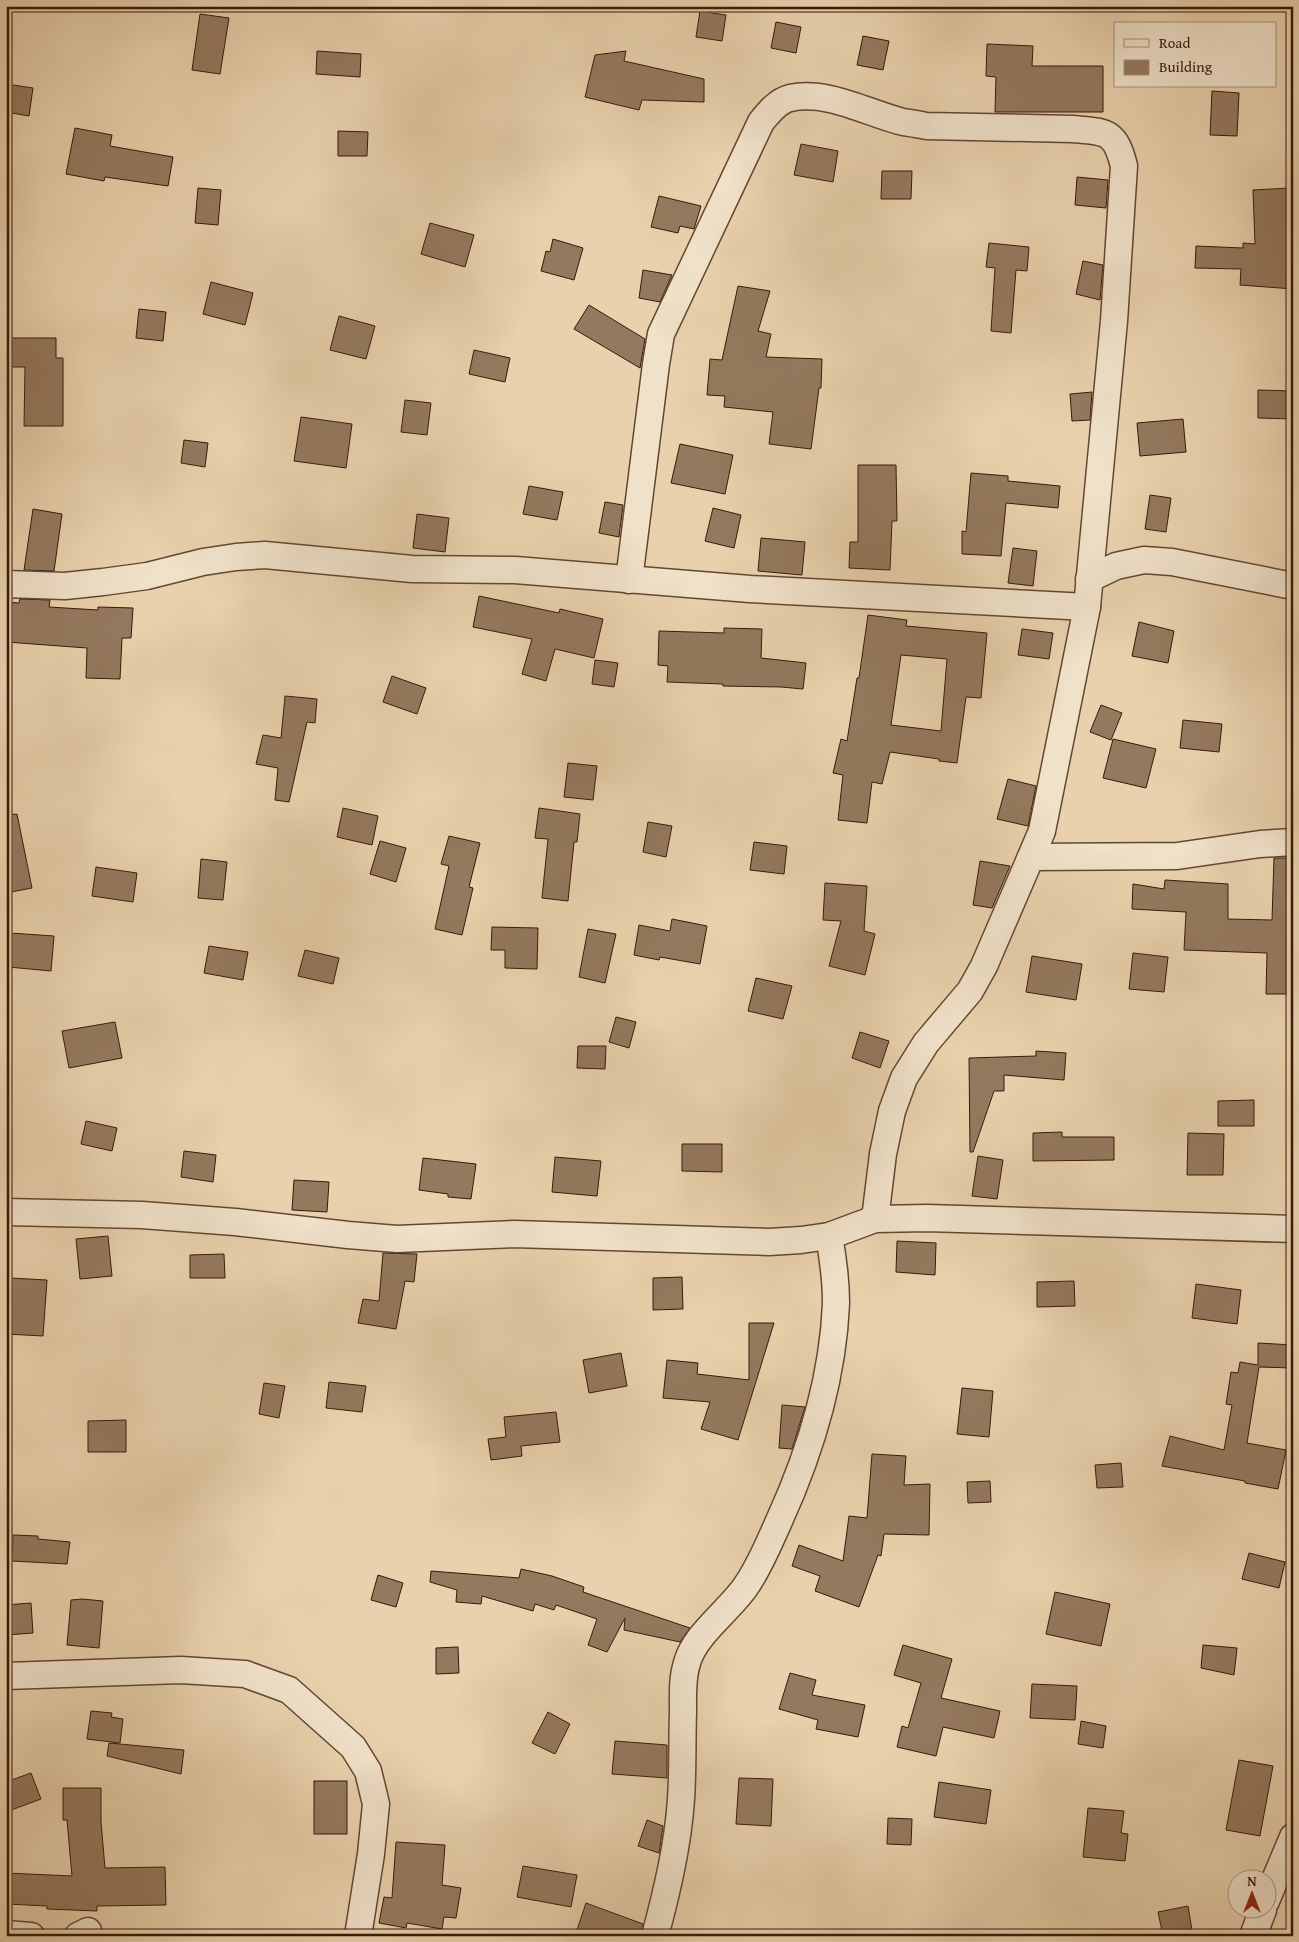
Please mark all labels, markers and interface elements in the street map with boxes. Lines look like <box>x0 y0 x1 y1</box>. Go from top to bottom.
legend <box>1114 22 1276 88</box>
text: Road <box>1159 32 1190 53</box>
text: Building <box>1159 56 1213 77</box>
north arrow <box>1226 1870 1276 1920</box>
text: N <box>1247 1871 1257 1891</box>

